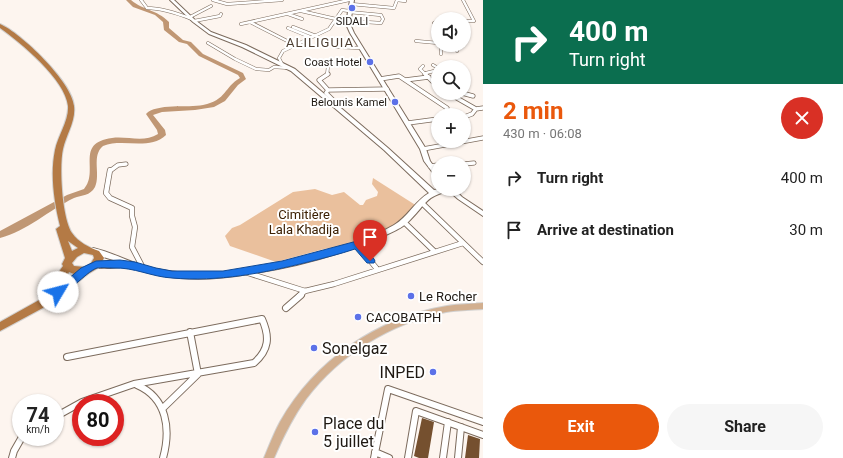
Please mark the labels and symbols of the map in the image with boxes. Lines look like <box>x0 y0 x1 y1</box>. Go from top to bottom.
marker: SIDALI <box>347 3 357 13</box>
place label: SIDALI <box>336 15 368 28</box>
district label: ALILIGUIA <box>286 35 354 50</box>
place label: Coast Hotel <box>304 56 362 69</box>
marker: Coast Hotel <box>365 57 375 67</box>
place label: Belounis Kamel <box>311 96 387 109</box>
marker: Belounis Kamel <box>390 97 400 107</box>
park label: Cimitière Lala Khadija <box>269 207 339 237</box>
pin <box>353 220 387 261</box>
position arrow <box>37 271 79 313</box>
place label: Le Rocher <box>419 289 477 304</box>
marker: Le Rocher <box>406 291 416 301</box>
place label: CACOBATPH <box>366 310 441 325</box>
marker: CACOBATPH <box>353 312 363 322</box>
place label: Sonelgaz <box>322 339 388 358</box>
marker: Sonelgaz <box>309 343 319 353</box>
place label: INPED <box>380 363 425 382</box>
marker: INPED <box>428 367 438 377</box>
speed limit sign: 80 <box>72 394 124 446</box>
place label: Place du 5 juillet <box>323 414 384 451</box>
marker: Place du 5 juillet <box>310 427 320 437</box>

